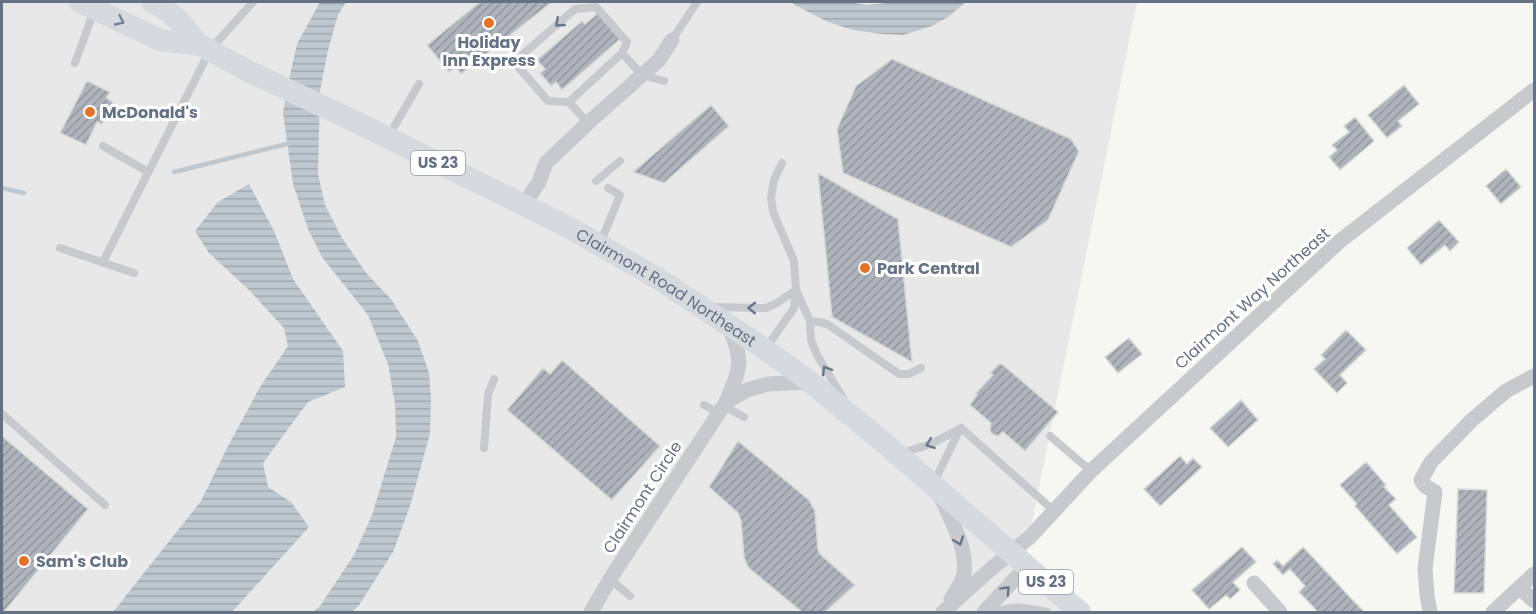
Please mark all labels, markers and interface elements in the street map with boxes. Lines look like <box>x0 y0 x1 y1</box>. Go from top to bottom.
one-way arrow <box>113 14 124 26</box>
marker: Holiday Inn Express <box>482 16 496 30</box>
one-way arrow <box>556 16 566 27</box>
place label: Holiday Inn Express <box>442 31 536 72</box>
place label: McDonald's <box>102 101 198 124</box>
marker: McDonald's <box>83 105 97 119</box>
road number: US 23 <box>411 151 465 175</box>
street label: Clairmont Way Northeast <box>1170 222 1335 375</box>
street label: Clairmont Road Northeast <box>572 223 761 352</box>
place label: Park Central <box>877 257 980 280</box>
marker: Park Central <box>858 261 872 275</box>
one-way arrow <box>747 301 756 314</box>
one-way arrow <box>822 366 833 376</box>
street label: Clairmont Circle <box>597 436 687 558</box>
one-way arrow <box>926 437 937 449</box>
one-way arrow <box>952 536 965 546</box>
place label: Sam's Club <box>36 550 128 573</box>
marker: Sam's Club <box>17 554 31 568</box>
road number: US 23 <box>1019 570 1073 594</box>
one-way arrow <box>999 586 1010 596</box>

